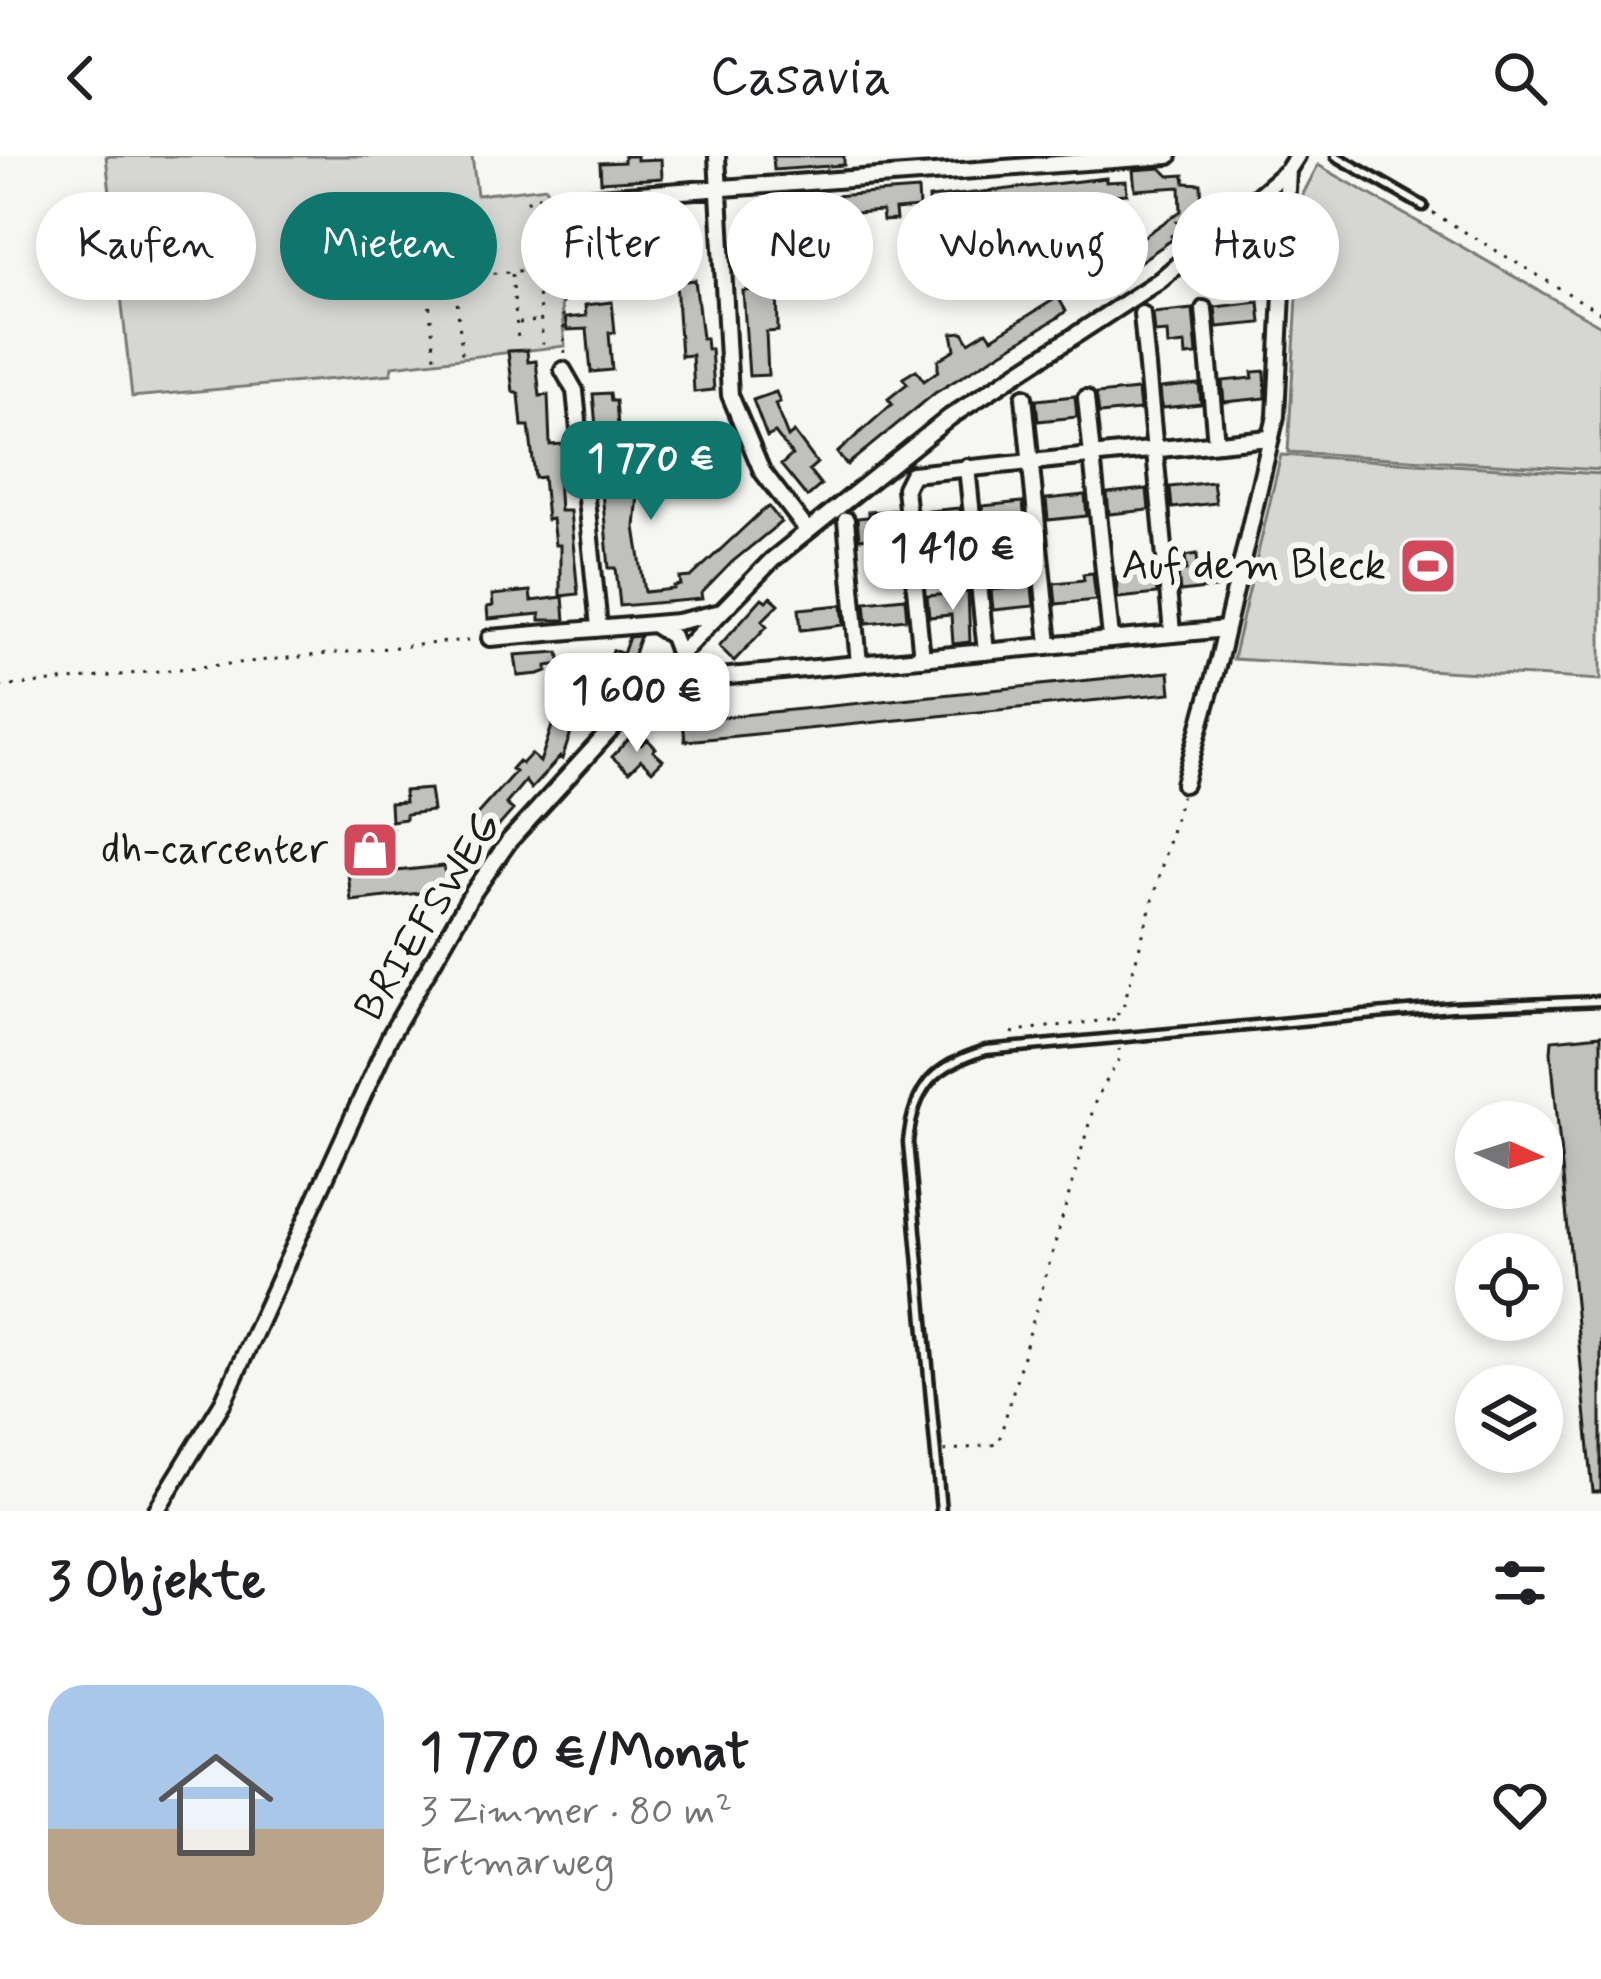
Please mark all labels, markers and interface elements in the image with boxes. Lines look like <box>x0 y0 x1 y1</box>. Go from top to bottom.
text: Casavia <box>710 43 891 114</box>
icon: back <box>48 45 114 111</box>
icon: search <box>1487 45 1553 111</box>
chip: Kaufen <box>36 192 256 300</box>
chip: Mieten <box>280 192 497 300</box>
chip: Filter <box>521 192 703 300</box>
chip: Neu <box>727 192 873 300</box>
chip: Wohnung <box>897 192 1148 300</box>
chip: Haus <box>1172 192 1339 300</box>
pin: 1 770 € <box>540 421 762 523</box>
text: 1 770 € <box>587 434 715 485</box>
pin: 1 410 € <box>842 511 1064 613</box>
text: 1 410 € <box>891 524 1015 575</box>
sports icon: Auf dem Bleck <box>1397 535 1459 597</box>
place label: Auf dem Bleck <box>1121 539 1386 594</box>
pin: 1 600 € <box>526 653 748 755</box>
text: 1 600 € <box>572 666 702 717</box>
street label: BRIEFSWEG <box>343 802 515 1032</box>
shop icon: dh-carcenter <box>339 819 401 881</box>
place label: dh-carcenter <box>101 823 328 878</box>
north arrow <box>1455 1101 1563 1209</box>
map controls <box>1455 1101 1563 1473</box>
button: locate <box>1455 1233 1563 1341</box>
button: layers <box>1455 1365 1563 1473</box>
text: 3 Objekte <box>48 1550 266 1616</box>
icon: filters <box>1487 1550 1553 1616</box>
text: 1 770 €/Monat <box>420 1721 749 1787</box>
icon: home <box>144 1733 288 1877</box>
icon: heart <box>1487 1772 1553 1838</box>
text: 3 Zimmer · 80 m² <box>420 1787 732 1838</box>
text: Ertmarweg <box>420 1838 614 1889</box>

